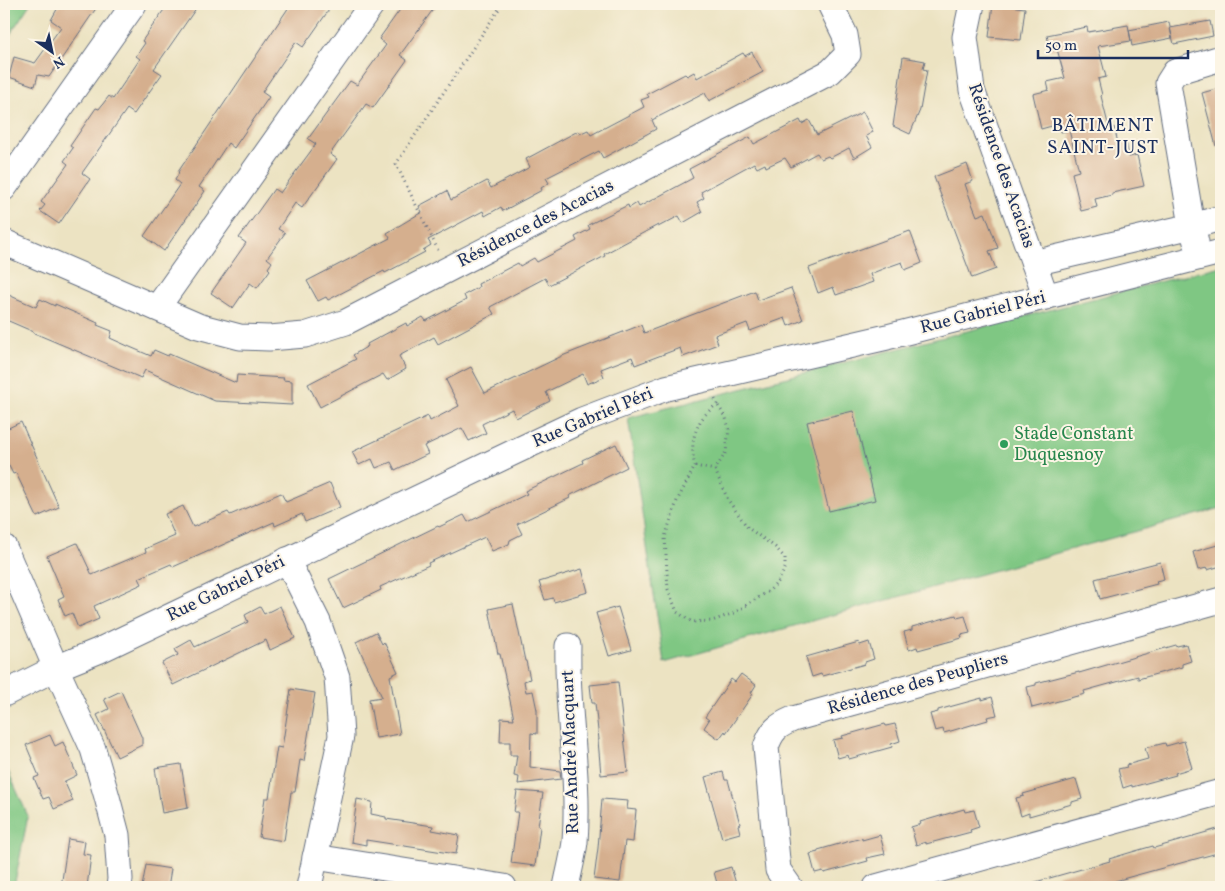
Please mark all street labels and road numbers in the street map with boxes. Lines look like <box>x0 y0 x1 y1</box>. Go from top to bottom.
street label: Résidence des Acacias <box>961 80 1041 252</box>
street label: Résidence des Acacias <box>453 174 619 274</box>
street label: Rue Gabriel Péri <box>918 285 1048 341</box>
street label: Rue Gabriel Péri <box>529 381 657 455</box>
street label: Rue Gabriel Péri <box>163 550 289 628</box>
street label: Résidence des Peupliers <box>825 646 1011 722</box>
street label: Rue André Macquart <box>556 669 586 835</box>

